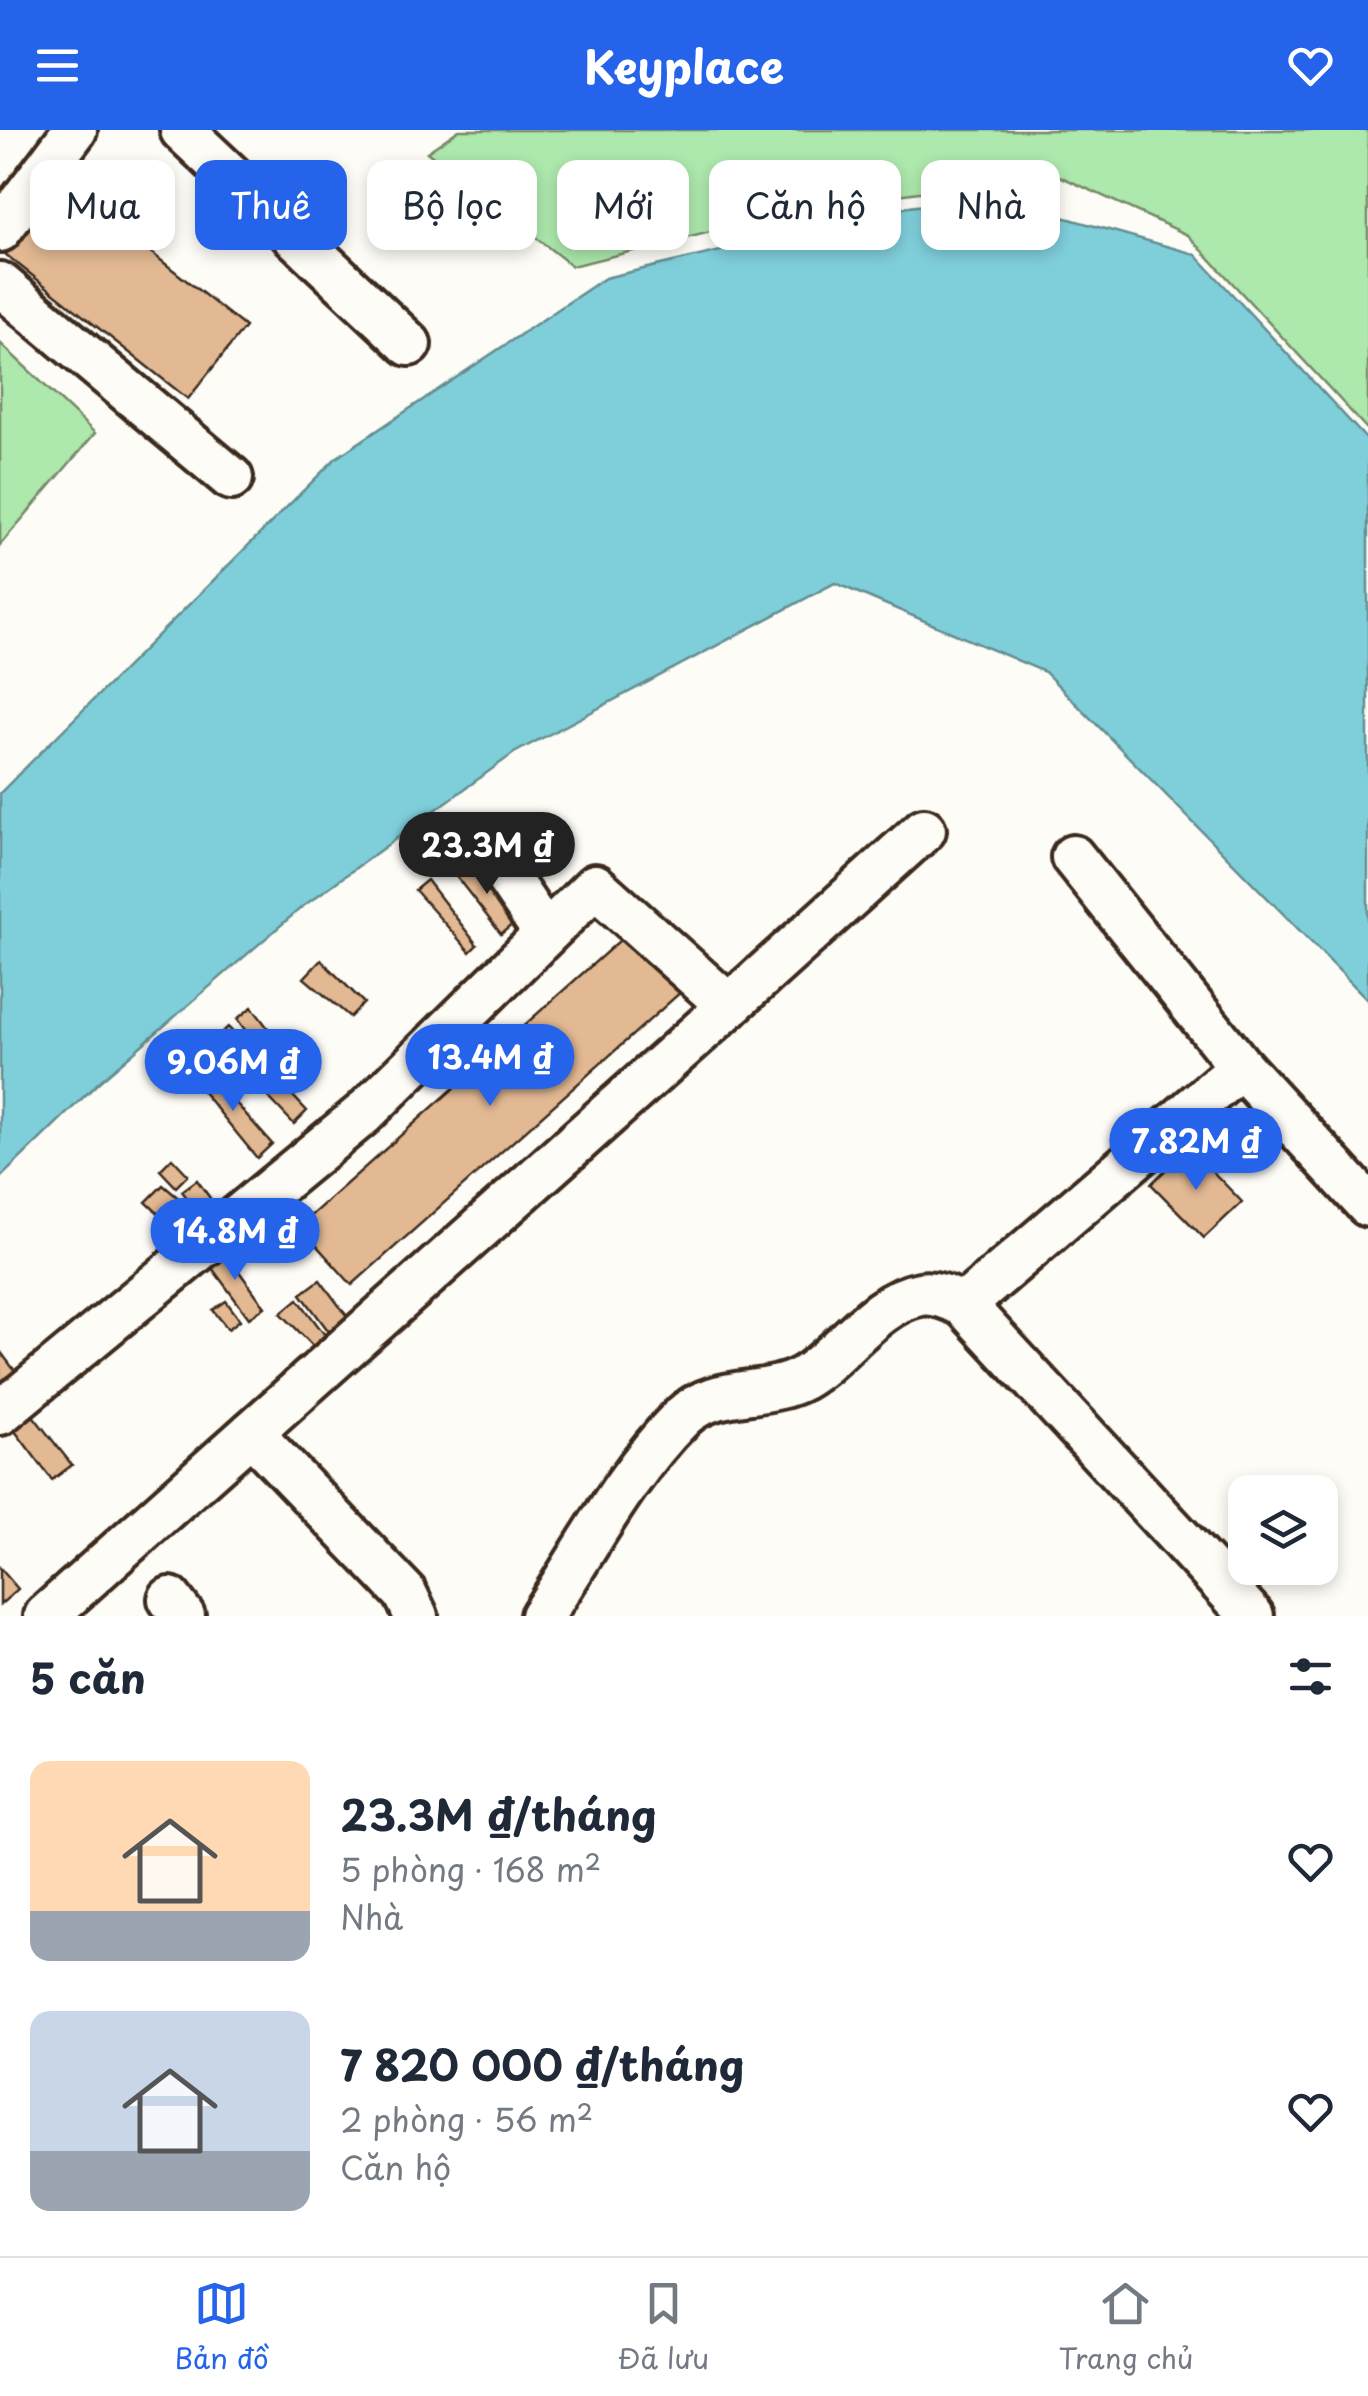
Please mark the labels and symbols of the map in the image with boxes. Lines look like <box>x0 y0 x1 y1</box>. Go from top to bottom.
pin: 23.3M ₫ <box>395 812 579 897</box>
pin: 13.4M ₫ <box>398 1024 582 1109</box>
pin: 9.06M ₫ <box>141 1029 325 1114</box>
pin: 7.82M ₫ <box>1104 1108 1288 1193</box>
pin: 14.8M ₫ <box>143 1198 327 1283</box>

